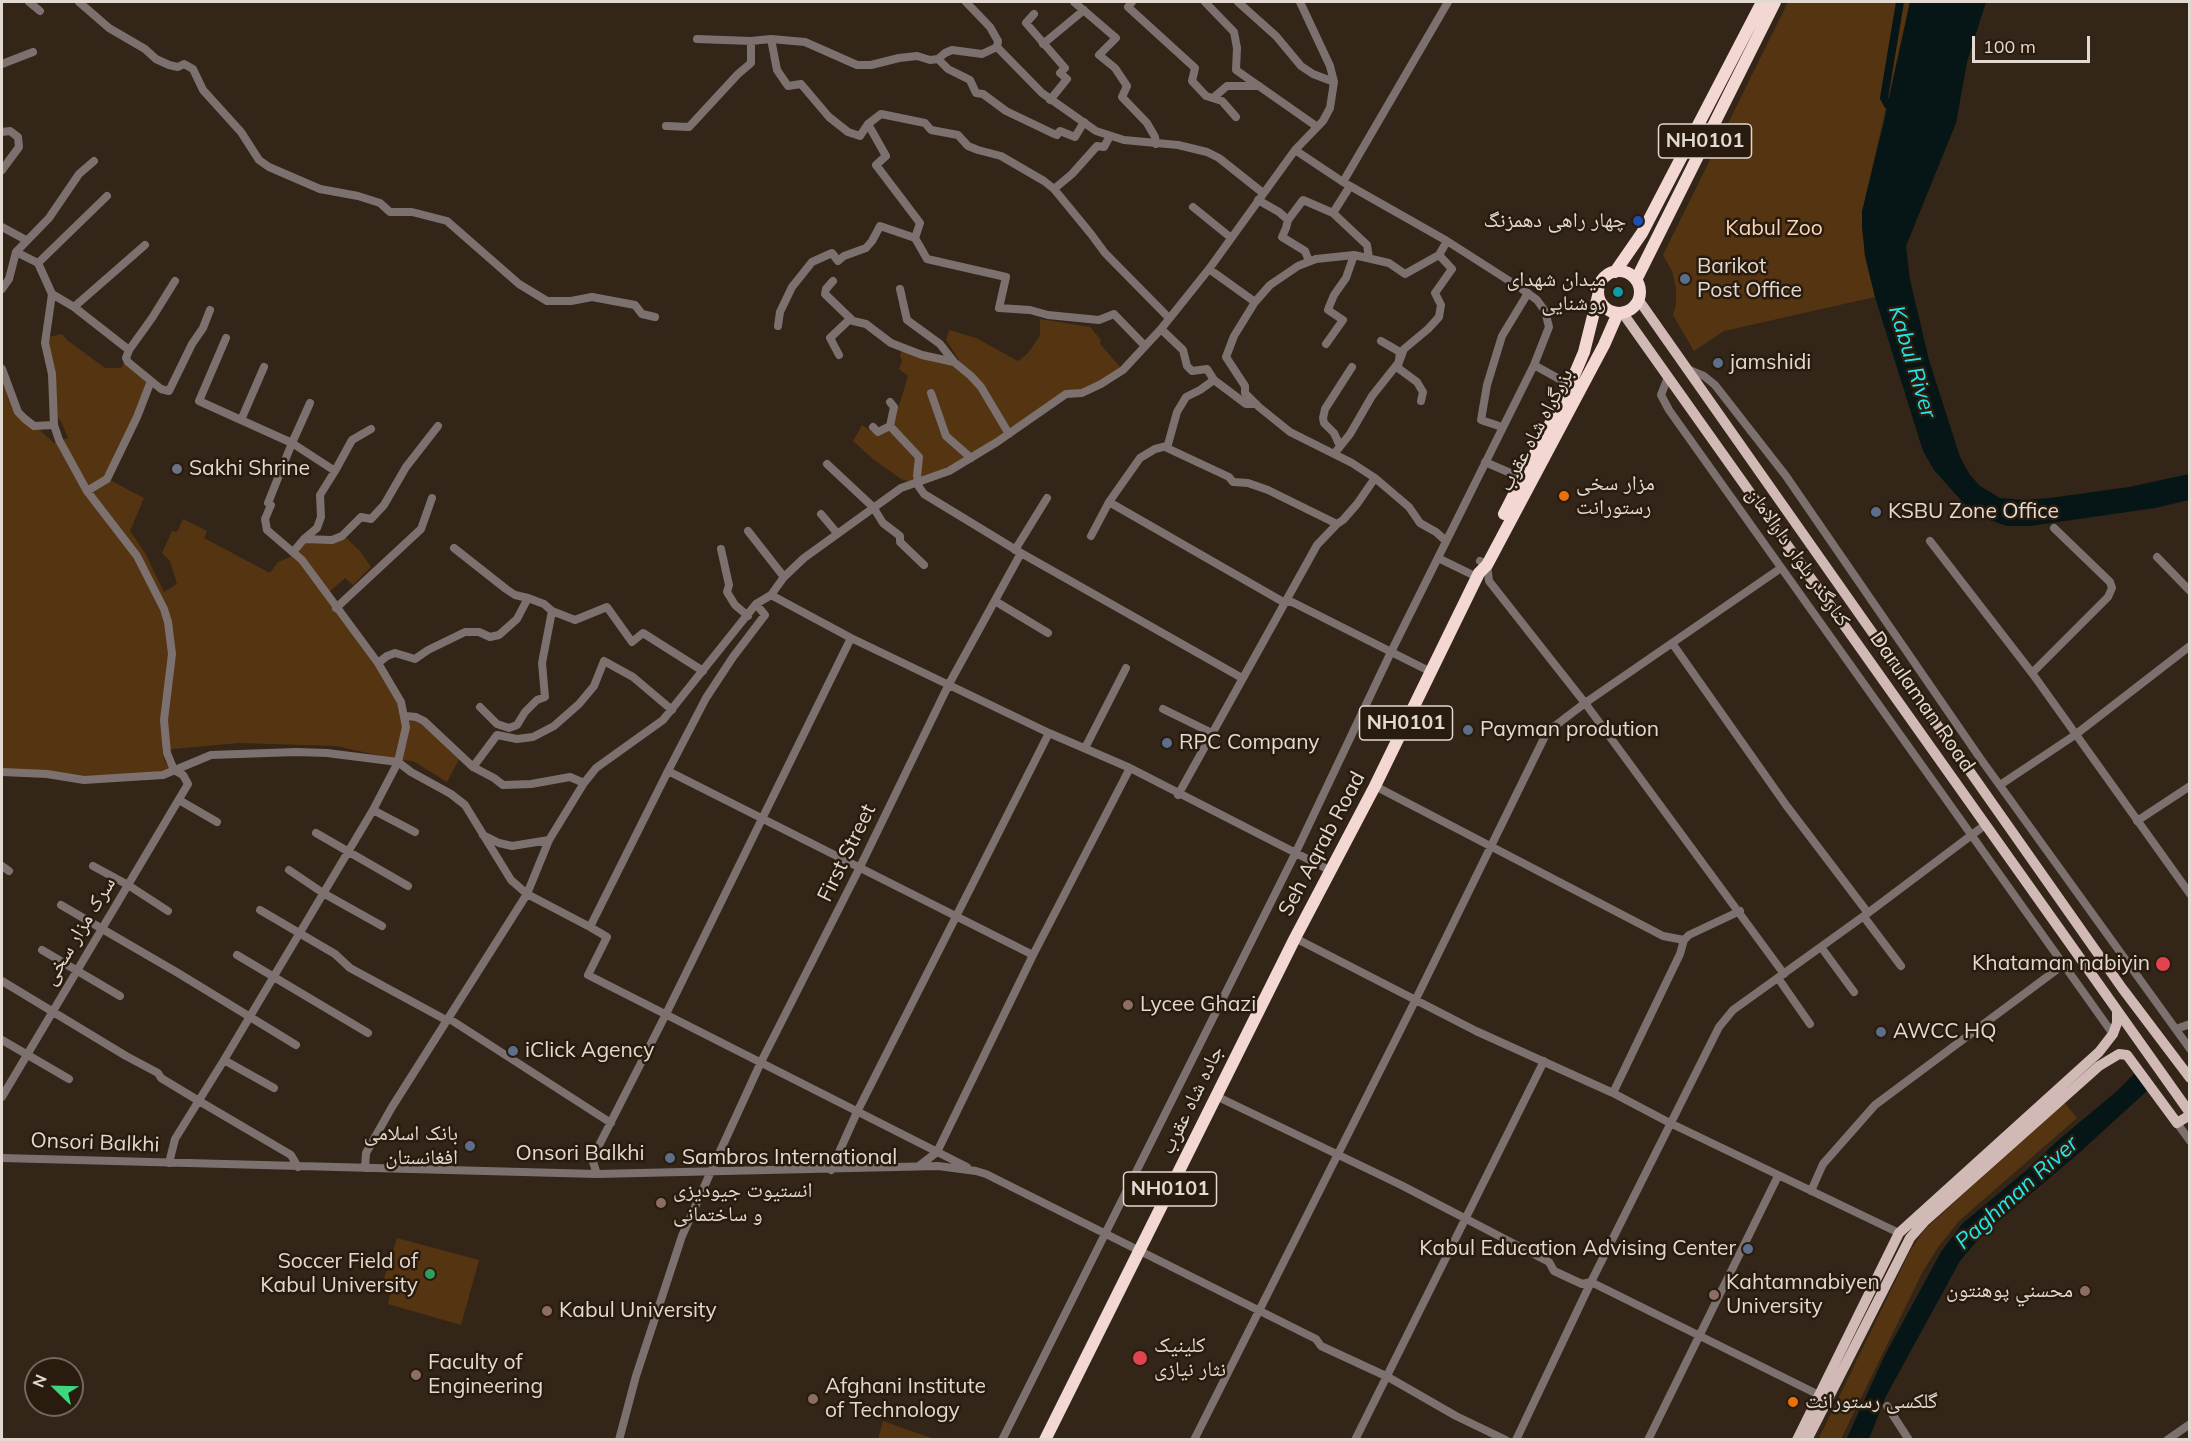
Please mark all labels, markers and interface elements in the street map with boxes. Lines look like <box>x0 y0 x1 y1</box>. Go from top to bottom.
scale bar <box>1975 24 2094 62</box>
text: 100 m <box>1983 35 2036 58</box>
road number: NH0101 <box>1658 124 1752 158</box>
place label: چهار راهی دهمزنگ <box>1483 208 1626 234</box>
marker: چهار راهی دهمزنگ <box>1631 214 1645 228</box>
park label: Kabul Zoo <box>1725 216 1823 242</box>
place label: Barikot Post Office <box>1697 254 1802 304</box>
place label: میدان شهدای روشنایی <box>1506 267 1606 317</box>
marker: Barikot Post Office <box>1678 272 1692 286</box>
marker: میدان شهدای روشنایی <box>1611 285 1625 299</box>
water label: Kabul River <box>1882 303 1942 421</box>
place label: jamshidi <box>1730 350 1811 376</box>
marker: jamshidi <box>1711 356 1725 370</box>
street label: بزرگراه شاه عقرب <box>1493 364 1579 496</box>
place label: Sakhi Shrine <box>189 456 310 482</box>
marker: Sakhi Shrine <box>170 462 184 476</box>
place label: مزار سخی رستورانت <box>1576 471 1655 521</box>
street label: کنارگذر بلوار دارالامان <box>1740 482 1856 632</box>
marker: مزار سخی رستورانت <box>1557 489 1571 503</box>
place label: KSBU Zone Office <box>1888 499 2059 525</box>
marker: KSBU Zone Office <box>1869 505 1883 519</box>
street label: Darulaman Road <box>1864 627 1980 777</box>
road number: NH0101 <box>1360 706 1452 740</box>
place label: Payman prodution <box>1480 717 1659 743</box>
marker: Payman prodution <box>1461 723 1475 737</box>
place label: RPC Company <box>1179 730 1319 756</box>
marker: RPC Company <box>1160 736 1174 750</box>
street label: Seh Aqrab Road <box>1273 767 1371 921</box>
street label: First Street <box>813 800 881 906</box>
street label: سرک مزار سخی <box>37 872 121 990</box>
place label: Khataman nabiyin <box>1972 951 2150 977</box>
marker: Khataman nabiyin <box>2154 955 2172 973</box>
place label: Lycee Ghazi <box>1140 992 1256 1018</box>
marker: Lycee Ghazi <box>1121 998 1135 1012</box>
place label: AWCC HQ <box>1893 1019 1996 1045</box>
marker: AWCC HQ <box>1874 1025 1888 1039</box>
place label: iClick Agency <box>525 1038 654 1064</box>
street label: جاده شاه عقرب <box>1155 1041 1229 1159</box>
marker: iClick Agency <box>506 1044 520 1058</box>
place label: بانک اسلامی افغانستان <box>364 1121 458 1171</box>
street label: Onsori Balkhi <box>30 1128 160 1158</box>
water label: Paghman River <box>1950 1131 2084 1255</box>
marker: بانک اسلامی افغانستان <box>463 1139 477 1153</box>
street label: Onsori Balkhi <box>515 1141 645 1167</box>
place label: Sambros International <box>682 1145 897 1171</box>
marker: Sambros International <box>663 1151 677 1165</box>
road number: NH0101 <box>1124 1172 1216 1206</box>
place label: انستیوت جیودیزی و ساختمانی <box>673 1178 812 1228</box>
marker: انستیوت جیودیزی و ساختمانی <box>654 1196 668 1210</box>
place label: Kabul Education Advising Center <box>1419 1236 1736 1262</box>
marker: Kabul Education Advising Center <box>1741 1242 1755 1256</box>
place label: Soccer Field of Kabul University <box>260 1249 418 1299</box>
marker: Soccer Field of Kabul University <box>423 1267 437 1281</box>
place label: Kahtamnabiyen University <box>1726 1270 1880 1320</box>
place label: محسني پوهنتون <box>1946 1278 2073 1304</box>
marker: محسني پوهنتون <box>2078 1284 2092 1298</box>
marker: Kahtamnabiyen University <box>1707 1288 1721 1302</box>
place label: Kabul University <box>559 1298 717 1324</box>
marker: Kabul University <box>540 1304 554 1318</box>
place label: کلینیک نثار نیازی <box>1154 1333 1226 1383</box>
marker: کلینیک نثار نیازی <box>1131 1349 1149 1367</box>
place label: Faculty of Engineering <box>428 1350 543 1400</box>
north arrow <box>24 1357 84 1417</box>
marker: Faculty of Engineering <box>409 1368 423 1382</box>
text: N <box>28 1371 51 1390</box>
place label: Afghani Institute of Technology <box>825 1374 986 1424</box>
place label: گلکسی رستورانت <box>1805 1389 1938 1415</box>
marker: Afghani Institute of Technology <box>806 1392 820 1406</box>
marker: گلکسی رستورانت <box>1786 1395 1800 1409</box>

